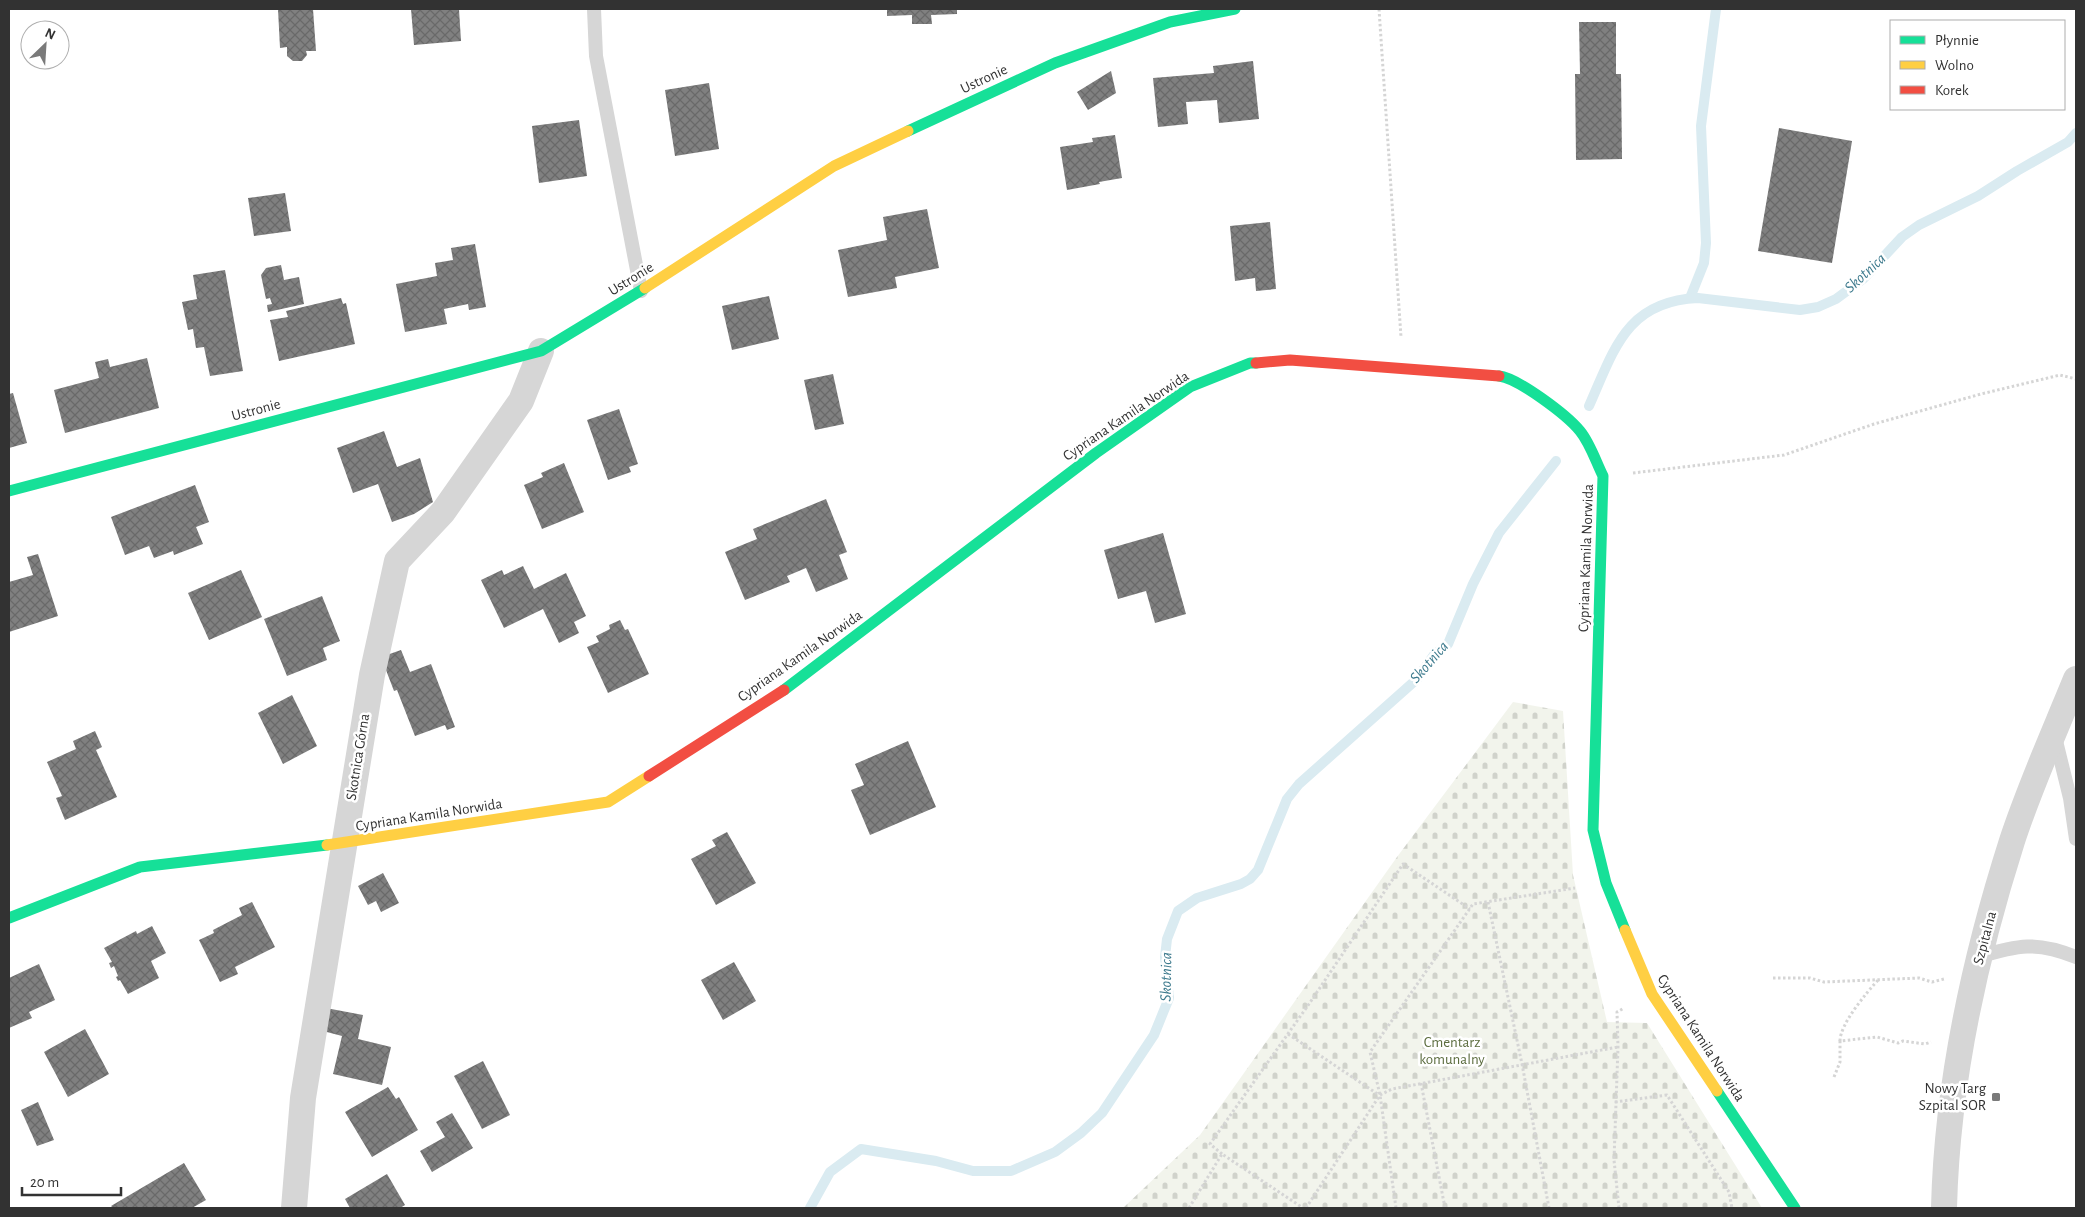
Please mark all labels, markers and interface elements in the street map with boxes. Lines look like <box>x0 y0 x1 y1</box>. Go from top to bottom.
north arrow <box>20 20 70 70</box>
legend <box>1890 20 2065 110</box>
text: N <box>43 26 57 43</box>
text: Płynnie <box>1935 33 1979 48</box>
text: Wolno <box>1935 58 1974 73</box>
street label: Ustronie <box>958 62 1010 96</box>
text: Korek <box>1935 83 1969 98</box>
water label: Skotnica <box>1841 250 1889 296</box>
street label: Ustronie <box>606 259 656 299</box>
street label: Cypriana Kamila Norwida <box>1060 368 1192 464</box>
street label: Ustronie <box>230 396 282 424</box>
street label: Cypriana Kamila Norwida <box>1576 484 1596 632</box>
street label: Cypriana Kamila Norwida <box>735 607 865 705</box>
water label: Skotnica <box>1407 638 1451 686</box>
street label: Skotnica Górna <box>344 713 372 801</box>
street label: Cypriana Kamila Norwida <box>355 796 503 834</box>
street label: Szpitalna <box>1971 910 1999 966</box>
water label: Skotnica <box>1158 952 1174 1002</box>
street label: Cypriana Kamila Norwida <box>1654 972 1748 1104</box>
park label: Cmentarz komunalny <box>1419 1035 1485 1067</box>
place label: Nowy Targ Szpital SOR <box>1919 1081 1987 1113</box>
marker: Nowy Targ Szpital SOR <box>1990 1091 2002 1103</box>
scale bar <box>22 1164 121 1196</box>
text: 20 m <box>30 1175 59 1190</box>

